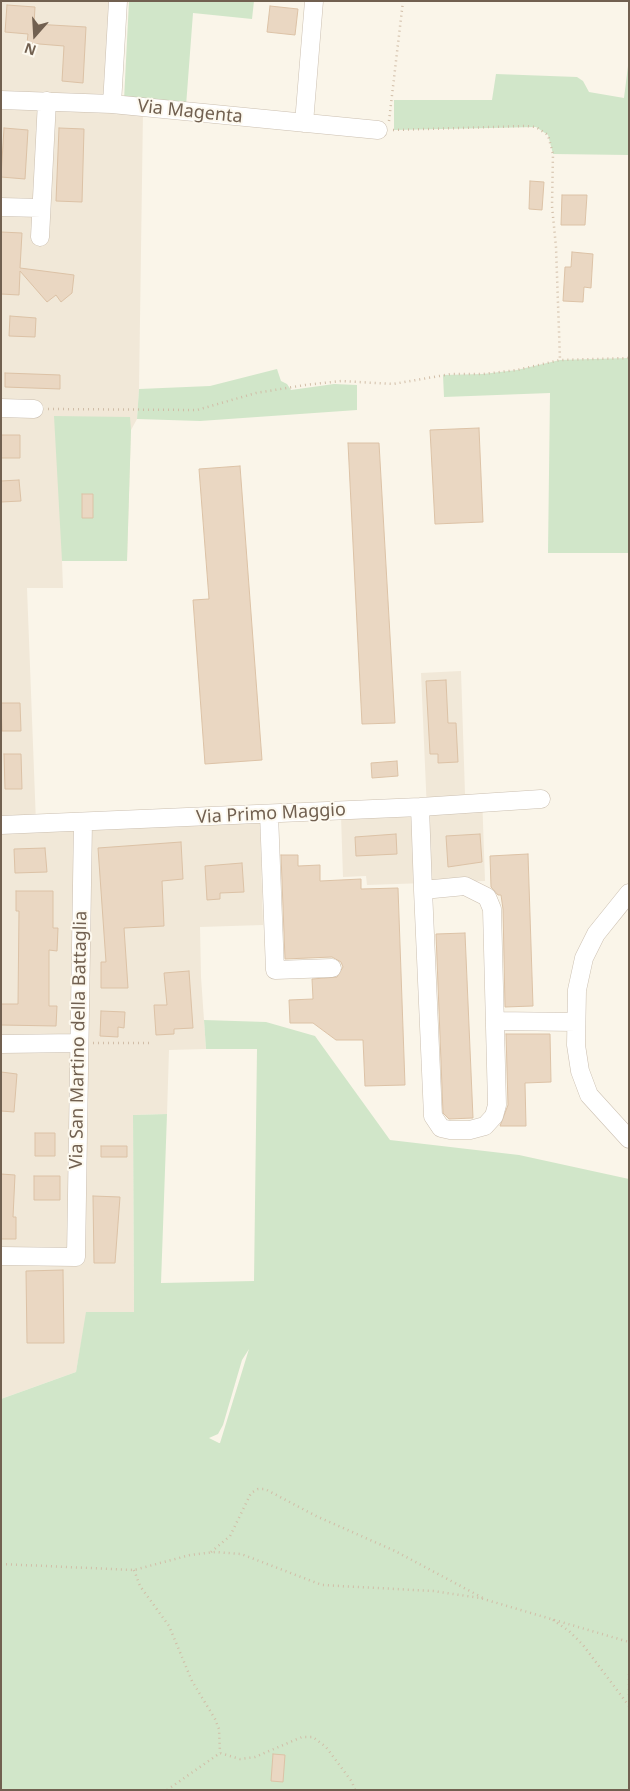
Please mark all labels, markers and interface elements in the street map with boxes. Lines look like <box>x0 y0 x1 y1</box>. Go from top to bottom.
north arrow <box>10 10 60 60</box>
text: N <box>21 39 38 60</box>
street label: Via Magenta <box>136 96 244 128</box>
street label: Via Primo Maggio <box>196 799 346 829</box>
street label: Via San Martino della Battaglia <box>66 911 92 1169</box>

